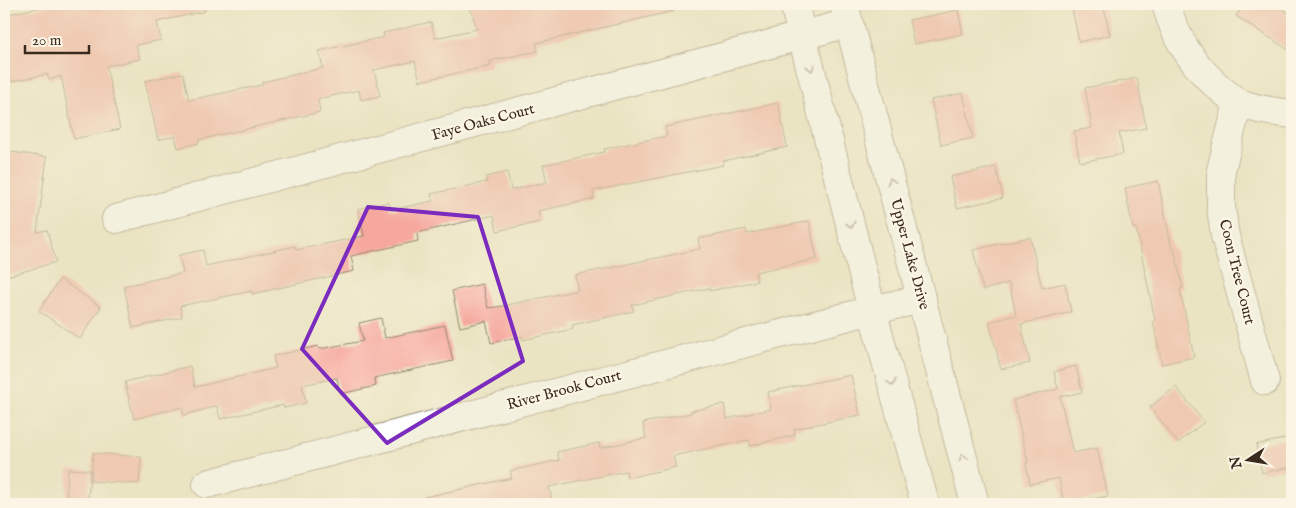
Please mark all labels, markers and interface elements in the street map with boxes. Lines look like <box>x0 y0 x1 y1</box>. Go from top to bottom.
scale bar <box>25 22 89 54</box>
text: 20 m <box>32 31 62 50</box>
one-way arrow <box>805 63 815 71</box>
street label: Faye Oaks Court <box>430 99 536 145</box>
one-way arrow <box>886 178 896 186</box>
street label: Upper Lake Drive <box>886 196 934 312</box>
street label: Coon Tree Court <box>1215 217 1259 327</box>
one-way arrow <box>845 221 856 230</box>
street label: River Brook Court <box>505 366 623 414</box>
one-way arrow <box>886 378 896 386</box>
north arrow <box>1224 436 1274 486</box>
one-way arrow <box>958 453 969 462</box>
text: N <box>1226 455 1247 471</box>

